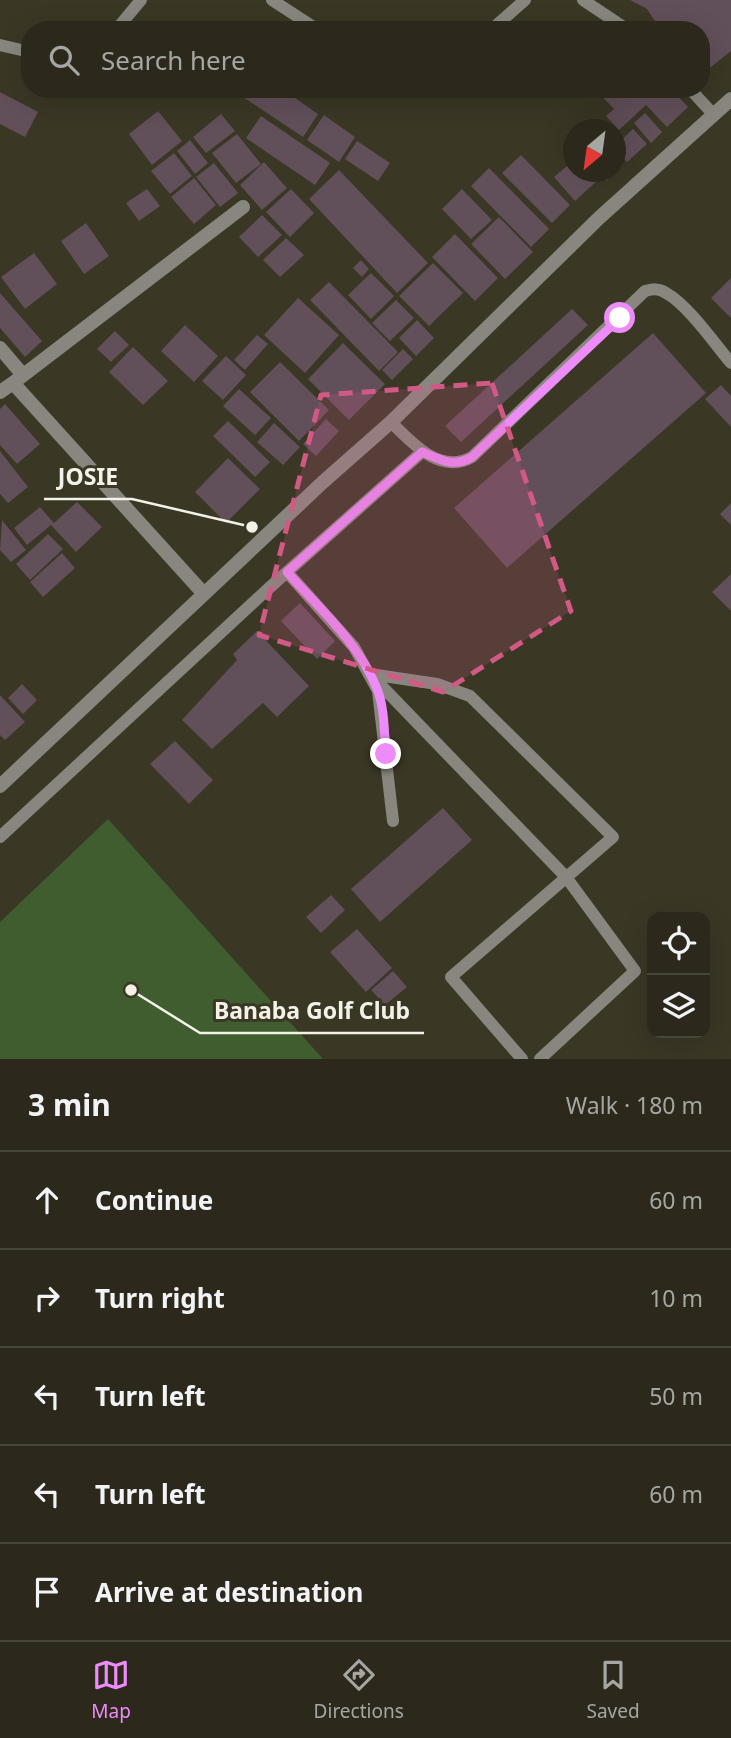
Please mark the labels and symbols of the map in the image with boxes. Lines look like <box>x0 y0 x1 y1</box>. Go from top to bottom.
north arrow <box>563 119 626 182</box>
route start <box>604 302 635 333</box>
callout: JOSIE <box>44 455 132 499</box>
text: JOSIE <box>56 460 118 492</box>
route end <box>370 738 401 769</box>
callout: Banaba Golf Club <box>200 989 424 1033</box>
text: Banaba Golf Club <box>214 994 410 1026</box>

